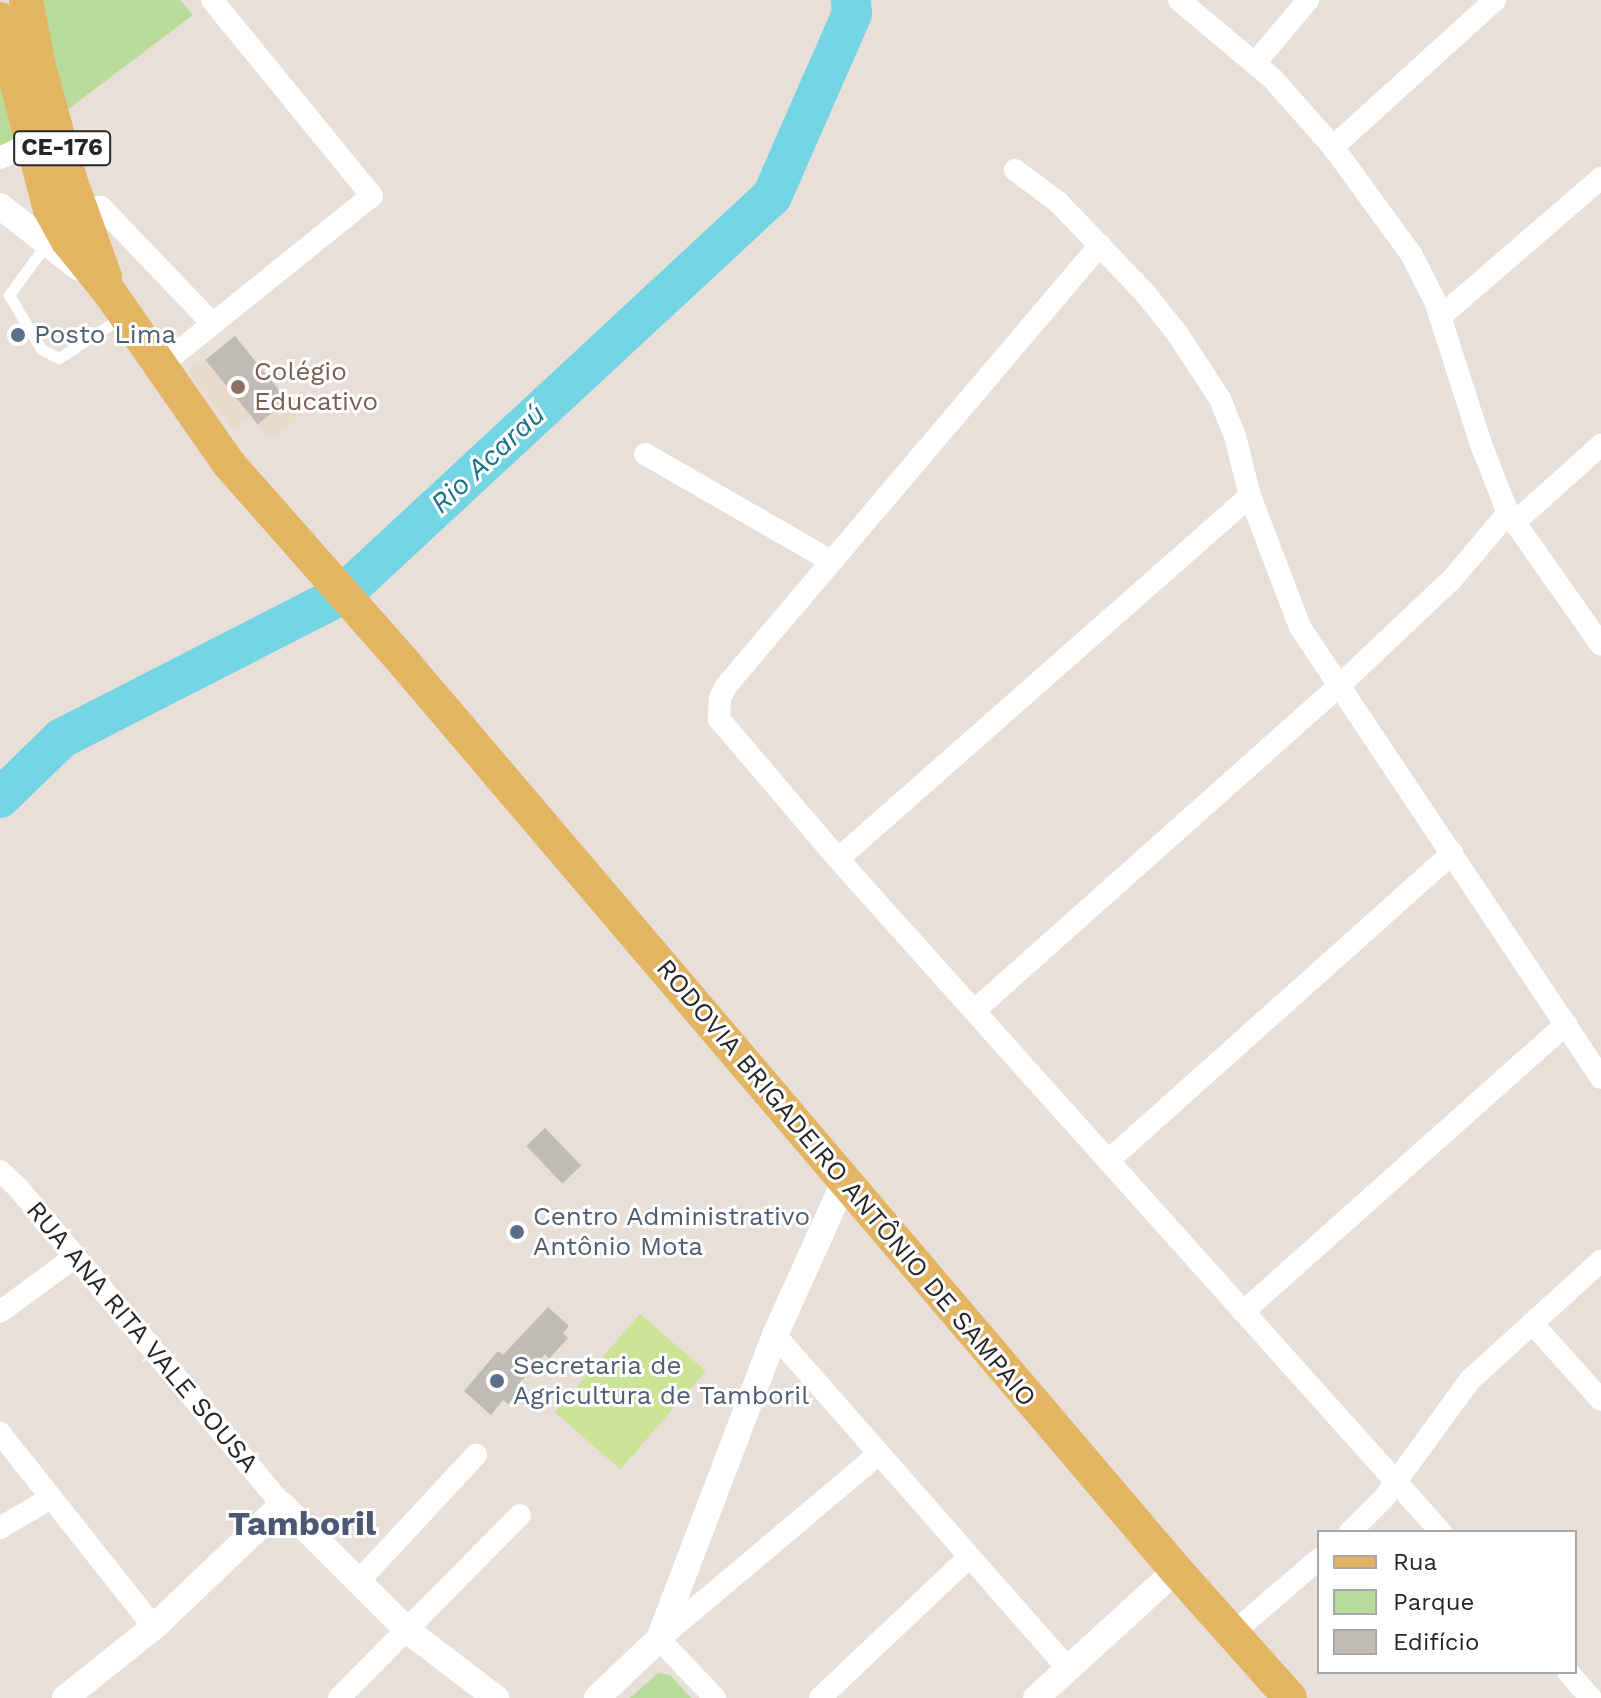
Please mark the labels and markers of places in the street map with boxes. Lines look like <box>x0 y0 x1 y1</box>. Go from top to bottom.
place label: Posto Lima <box>34 319 176 351</box>
marker: Posto Lima <box>9 326 27 344</box>
place label: Colégio Educativo <box>254 356 378 418</box>
marker: Colégio Educativo <box>229 378 247 396</box>
place label: Centro Administrativo Antônio Mota <box>533 1201 811 1262</box>
marker: Centro Administrativo Antônio Mota <box>508 1223 526 1241</box>
place label: Secretaria de Agricultura de Tamboril <box>513 1350 810 1412</box>
marker: Secretaria de Agricultura de Tamboril <box>488 1372 506 1390</box>

